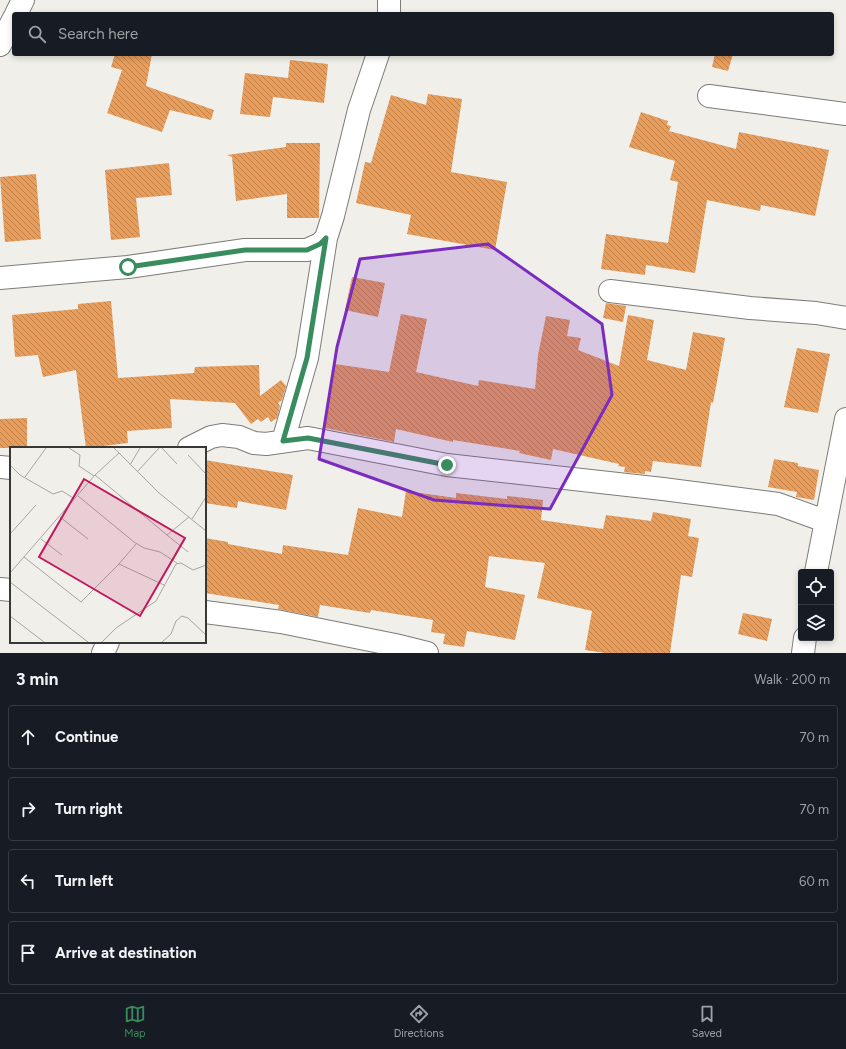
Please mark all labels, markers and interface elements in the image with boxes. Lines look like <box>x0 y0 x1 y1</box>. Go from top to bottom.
search box <box>12 12 834 56</box>
icon: search <box>26 23 48 45</box>
text: Search here <box>58 25 138 43</box>
route start <box>119 258 137 276</box>
inset map <box>10 447 206 643</box>
route end <box>438 456 456 474</box>
map controls <box>798 569 834 641</box>
button: locate <box>798 569 834 605</box>
button: layers <box>798 605 834 641</box>
text: 3 min <box>16 669 58 689</box>
text: Walk · 200 m <box>754 672 830 687</box>
icon: ahead <box>17 726 39 748</box>
text: Continue <box>55 728 118 746</box>
text: 70 m <box>799 730 829 745</box>
icon: right <box>17 798 39 820</box>
text: Turn right <box>55 800 123 818</box>
text: 70 m <box>799 802 829 817</box>
icon: left <box>17 870 39 892</box>
text: Turn left <box>55 872 113 890</box>
text: 60 m <box>799 874 829 889</box>
icon: arrive <box>17 942 39 964</box>
text: Arrive at destination <box>55 944 196 962</box>
tab: Map <box>124 1003 146 1040</box>
tab: Directions <box>394 1003 444 1040</box>
tab: Saved <box>692 1003 722 1040</box>

